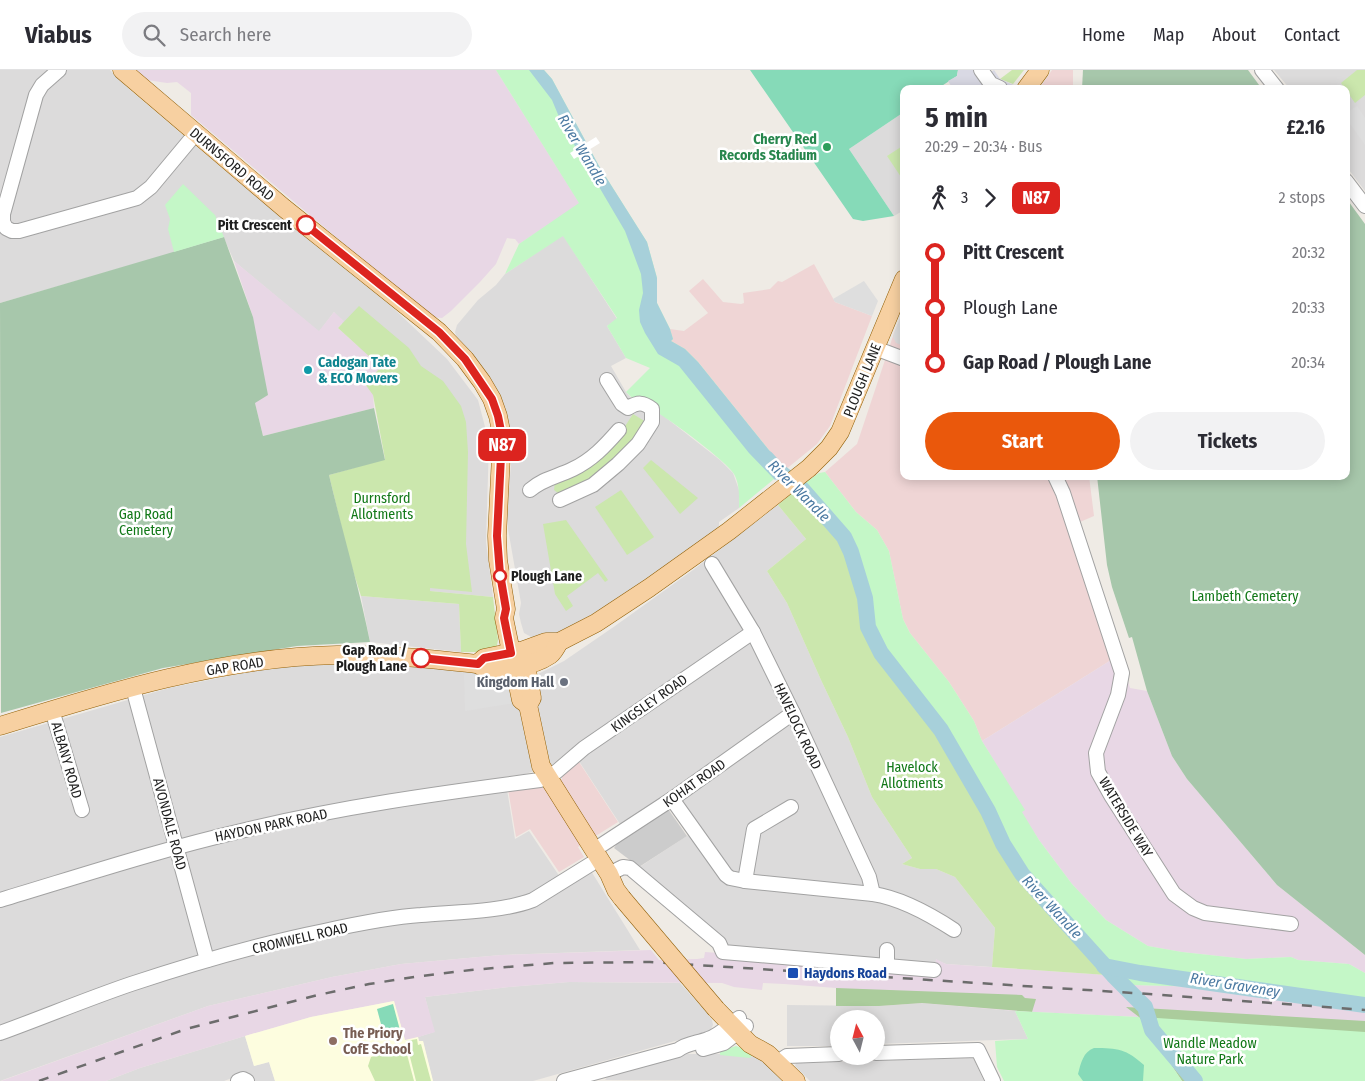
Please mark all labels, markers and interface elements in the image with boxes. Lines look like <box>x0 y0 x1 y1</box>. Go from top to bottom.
search box <box>122 12 472 57</box>
text: Viabus <box>25 21 92 49</box>
icon: search <box>140 21 168 49</box>
text: Search here <box>180 23 271 46</box>
text: Home <box>1082 24 1125 46</box>
text: Map <box>1153 24 1184 46</box>
text: About <box>1212 24 1256 46</box>
text: Contact <box>1284 24 1340 46</box>
text: 5 min <box>925 101 988 134</box>
water label: River Wandle <box>554 111 610 189</box>
text: £2.16 <box>1286 116 1325 139</box>
street label: DURNSFORD ROAD <box>186 124 277 205</box>
place label: Cherry Red Records Stadium <box>719 131 817 164</box>
text: 20:29 – 20:34 · Bus <box>925 137 1042 156</box>
marker: Cherry Red Records Stadium <box>821 141 833 153</box>
icon: walk <box>925 184 953 212</box>
icon: forward <box>976 184 1004 212</box>
text: N87 <box>1022 187 1050 209</box>
text: 3 <box>961 188 968 207</box>
text: 2 stops <box>1279 188 1325 207</box>
marker: Pitt Crescent <box>296 215 316 235</box>
place label: Pitt Crescent <box>218 217 293 234</box>
text: Pitt Crescent <box>963 241 1064 264</box>
text: 20:32 <box>1292 243 1325 262</box>
text: Plough Lane <box>963 296 1058 319</box>
text: 20:33 <box>1292 298 1325 317</box>
street label: PLOUGH LANE <box>840 340 885 420</box>
text: Gap Road / Plough Lane <box>963 351 1151 374</box>
text: 20:34 <box>1291 353 1325 372</box>
place label: Cadogan Tate & ECO Movers <box>318 354 398 387</box>
marker: Cadogan Tate & ECO Movers <box>302 364 314 376</box>
button: Start <box>925 412 1120 470</box>
button: Tickets <box>1130 412 1325 470</box>
line badge: N87 <box>473 429 531 461</box>
text: N87 <box>488 434 516 456</box>
water label: River Wandle <box>764 456 834 526</box>
park label: Durnsford Allotments <box>351 490 413 523</box>
park label: Gap Road Cemetery <box>119 506 174 539</box>
place label: Plough Lane <box>511 568 582 585</box>
marker: Plough Lane <box>493 569 507 583</box>
park label: Lambeth Cemetery <box>1191 588 1299 605</box>
place label: Gap Road / Plough Lane <box>336 642 407 675</box>
marker: Gap Road / Plough Lane <box>411 648 431 668</box>
street label: GAP ROAD <box>205 654 265 679</box>
street label: KINGSLEY ROAD <box>608 671 691 736</box>
place label: Kingdom Hall <box>477 674 554 691</box>
marker: Kingdom Hall <box>558 676 570 688</box>
street label: HAVELOCK ROAD <box>770 680 825 772</box>
street label: ALBANY ROAD <box>47 720 86 800</box>
street label: KOHAT ROAD <box>660 756 729 811</box>
park label: Havelock Allotments <box>881 759 943 792</box>
street label: WATERSIDE WAY <box>1095 774 1156 860</box>
street label: AVONDALE ROAD <box>149 776 190 872</box>
street label: HAYDON PARK ROAD <box>213 805 329 846</box>
water label: River Wandle <box>1018 872 1086 942</box>
street label: CROMWELL ROAD <box>251 919 350 958</box>
place label: Haydons Road <box>804 965 887 982</box>
marker: Haydons Road <box>786 966 800 980</box>
water label: River Graveney <box>1189 969 1282 1001</box>
north arrow <box>830 1010 885 1065</box>
map controls <box>830 1010 885 1065</box>
place label: The Priory CofE School <box>343 1025 411 1058</box>
marker: The Priory CofE School <box>327 1035 339 1047</box>
park label: Wandle Meadow Nature Park <box>1163 1035 1257 1068</box>

